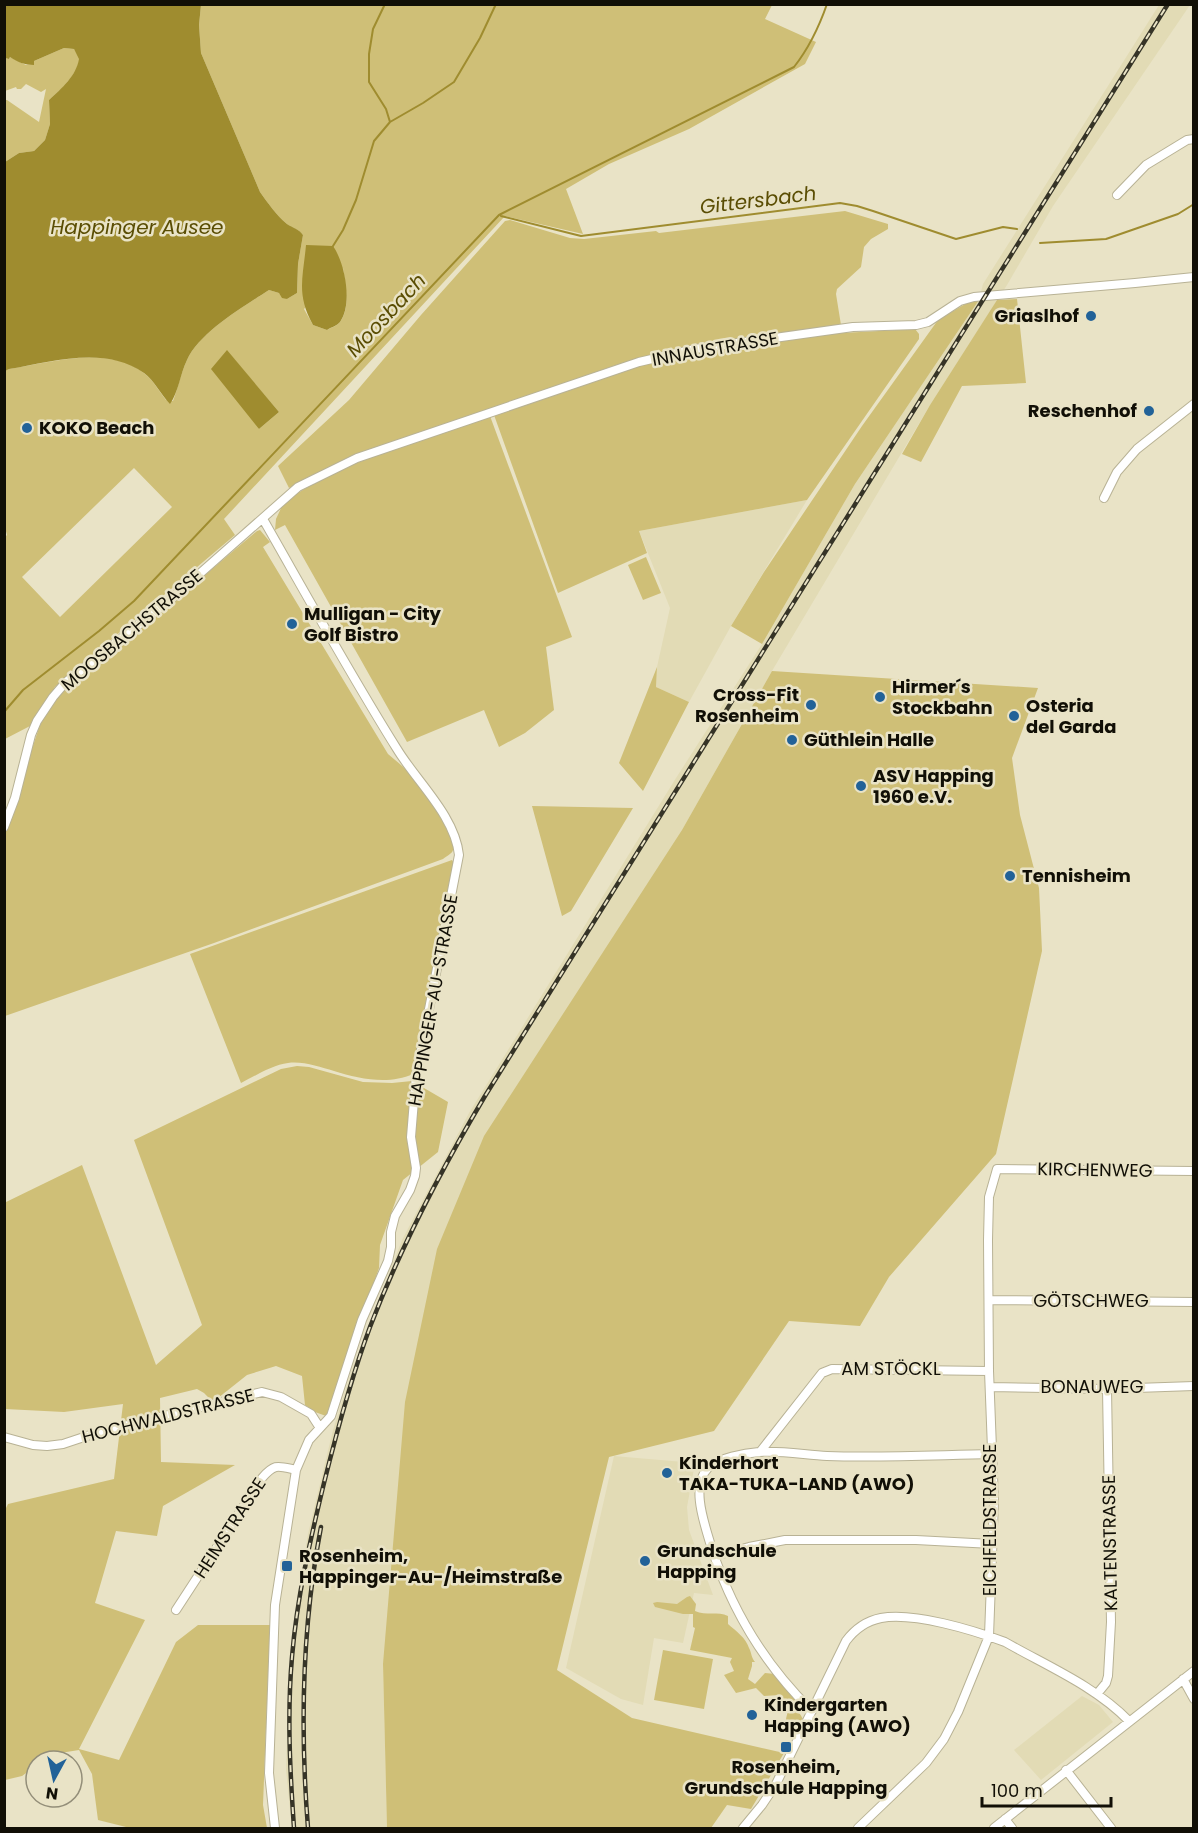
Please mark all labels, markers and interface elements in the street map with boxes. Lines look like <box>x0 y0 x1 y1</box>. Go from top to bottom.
water label: Gittersbach <box>698 179 818 221</box>
water label: Happinger Ausee <box>51 213 223 241</box>
water label: Moosbach <box>340 267 432 363</box>
place label: Griaslhof <box>995 303 1080 328</box>
marker: Griaslhof <box>1084 309 1098 323</box>
street label: INNAUSTRASSE <box>650 325 780 372</box>
place label: Reschenhof <box>1028 398 1138 423</box>
marker: Reschenhof <box>1142 404 1156 418</box>
place label: KOKO Beach <box>39 415 154 440</box>
marker: KOKO Beach <box>20 421 34 435</box>
street label: MOOSBACHSTRASSE <box>56 563 208 696</box>
place label: Mulligan - City Golf Bistro <box>304 601 442 647</box>
marker: Mulligan - City Golf Bistro <box>285 617 299 631</box>
place label: Hirmer´s Stockbahn <box>892 674 993 720</box>
place label: Cross-Fit Rosenheim <box>695 682 799 728</box>
marker: Hirmer´s Stockbahn <box>873 690 887 704</box>
place label: Osteria del Garda <box>1026 693 1117 739</box>
marker: Cross-Fit Rosenheim <box>804 698 818 712</box>
marker: Osteria del Garda <box>1007 709 1021 723</box>
place label: Güthlein Halle <box>804 727 934 752</box>
marker: Güthlein Halle <box>785 733 799 747</box>
place label: ASV Happing 1960 e.V. <box>873 763 994 809</box>
marker: ASV Happing 1960 e.V. <box>854 779 868 793</box>
place label: Tennisheim <box>1022 863 1131 888</box>
marker: Tennisheim <box>1003 869 1017 883</box>
street label: HAPPINGER-AU-STRASSE <box>402 892 463 1108</box>
street label: KIRCHENWEG <box>1037 1156 1153 1183</box>
street label: GÖTSCHWEG <box>1033 1288 1149 1313</box>
street label: AM STÖCKL <box>841 1356 941 1381</box>
street label: BONAUWEG <box>1041 1374 1143 1399</box>
street label: HOCHWALDSTRASSE <box>79 1382 257 1449</box>
street label: EICHFELDSTRASSE <box>977 1444 1002 1596</box>
place label: Kinderhort TAKA-TUKA-LAND (AWO) <box>679 1450 915 1496</box>
marker: Kinderhort TAKA-TUKA-LAND (AWO) <box>660 1466 674 1480</box>
street label: HEIMSTRASSE <box>188 1473 271 1583</box>
street label: KALTENSTRASSE <box>1096 1475 1123 1611</box>
place label: Grundschule Happing <box>657 1538 777 1584</box>
place label: Rosenheim, Happinger-Au-/Heimstraße <box>299 1543 562 1589</box>
marker: Grundschule Happing <box>638 1554 652 1568</box>
marker: Rosenheim, Happinger-Au-/Heimstraße <box>280 1559 294 1573</box>
place label: Kindergarten Happing (AWO) <box>764 1692 911 1738</box>
marker: Kindergarten Happing (AWO) <box>745 1708 759 1722</box>
marker: Rosenheim, Grundschule Happing <box>779 1740 793 1754</box>
north arrow <box>24 1749 84 1809</box>
place label: Rosenheim, Grundschule Happing <box>685 1754 887 1800</box>
scale bar <box>982 1770 1111 1808</box>
text: 100 m <box>991 1778 1043 1803</box>
text: N <box>44 1781 60 1806</box>

